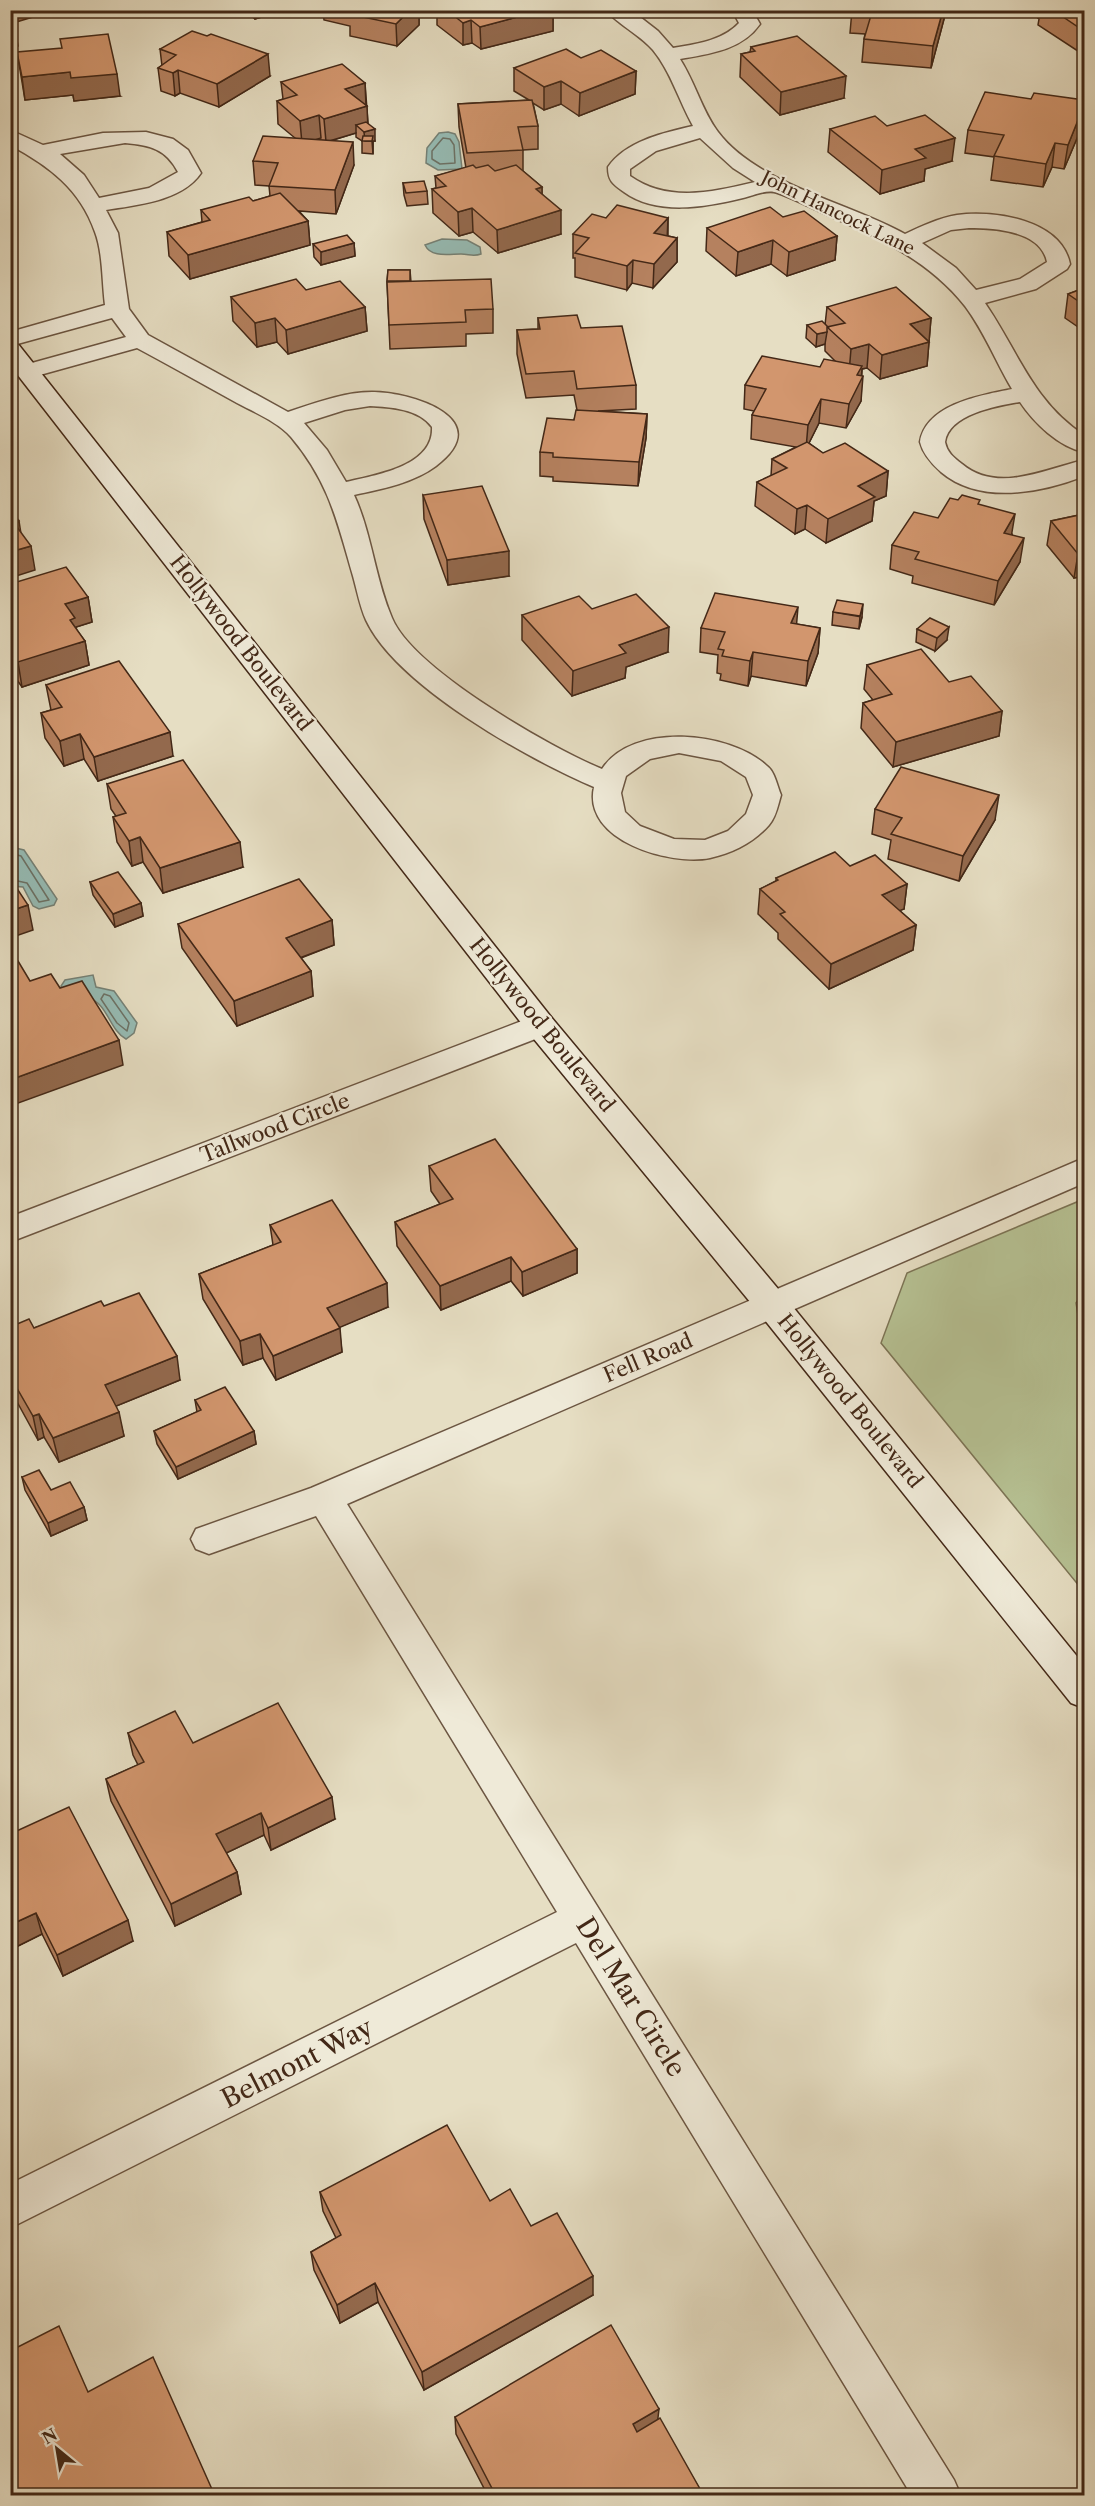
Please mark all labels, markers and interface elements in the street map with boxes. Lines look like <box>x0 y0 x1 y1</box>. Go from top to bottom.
street label: John Hancock Lane <box>755 165 918 260</box>
street label: Hollywood Boulevard <box>165 550 318 736</box>
street label: Hollywood Boulevard <box>465 933 620 1117</box>
street label: Tallwood Circle <box>196 1088 353 1168</box>
street label: Hollywood Boulevard <box>773 1309 928 1493</box>
street label: Fell Road <box>599 1327 696 1388</box>
street label: Del Mar Circle <box>569 1911 693 2083</box>
street label: Belmont Way <box>216 2011 379 2115</box>
north arrow <box>27 2419 87 2479</box>
text: N <box>38 2424 61 2448</box>

